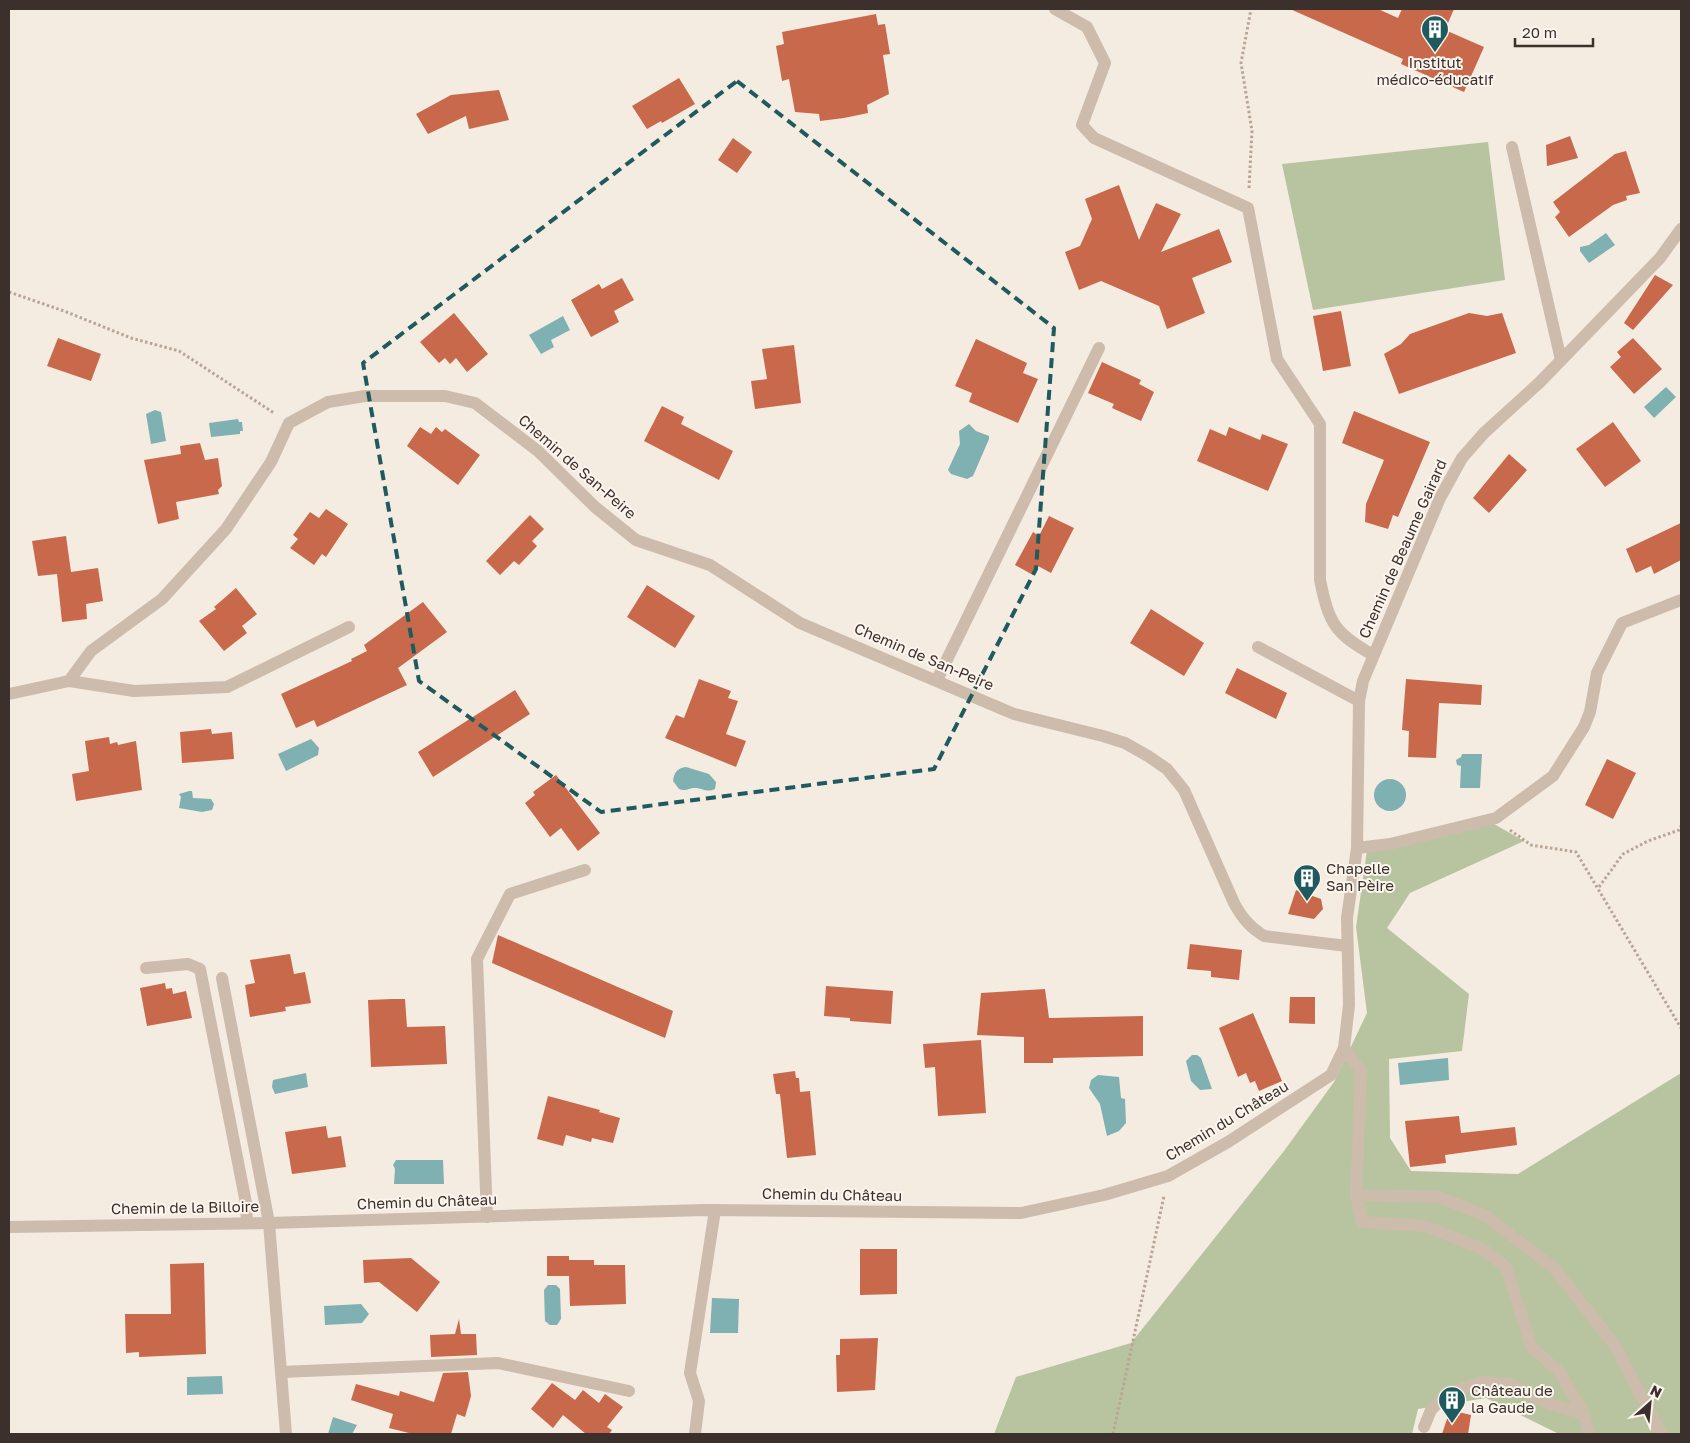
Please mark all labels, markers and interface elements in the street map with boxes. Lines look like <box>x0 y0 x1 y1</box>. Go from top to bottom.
building icon: Institut médico-éducatif <box>1420 14 1450 53</box>
scale bar <box>1515 15 1592 47</box>
text: 20 m <box>1522 23 1557 41</box>
place label: Institut médico-éducatif <box>1376 53 1494 88</box>
street label: Chemin de San-Peire <box>515 410 640 522</box>
street label: Chemin de Beaume Gairard <box>1354 456 1450 641</box>
street label: Chemin de San-Peire <box>852 619 997 694</box>
place label: Chapelle San Pèire <box>1326 859 1394 894</box>
building icon: Chapelle San Pèire <box>1292 863 1322 902</box>
street label: Chemin du Château <box>1162 1076 1291 1164</box>
street label: Chemin du Château <box>762 1184 902 1204</box>
street label: Chemin du Château <box>356 1190 497 1212</box>
street label: Chemin de la Billoire <box>111 1197 259 1217</box>
north arrow <box>1625 1378 1675 1428</box>
place label: Château de la Gaude <box>1471 1381 1553 1416</box>
text: N <box>1648 1381 1665 1401</box>
building icon: Château de la Gaude <box>1437 1385 1467 1424</box>

